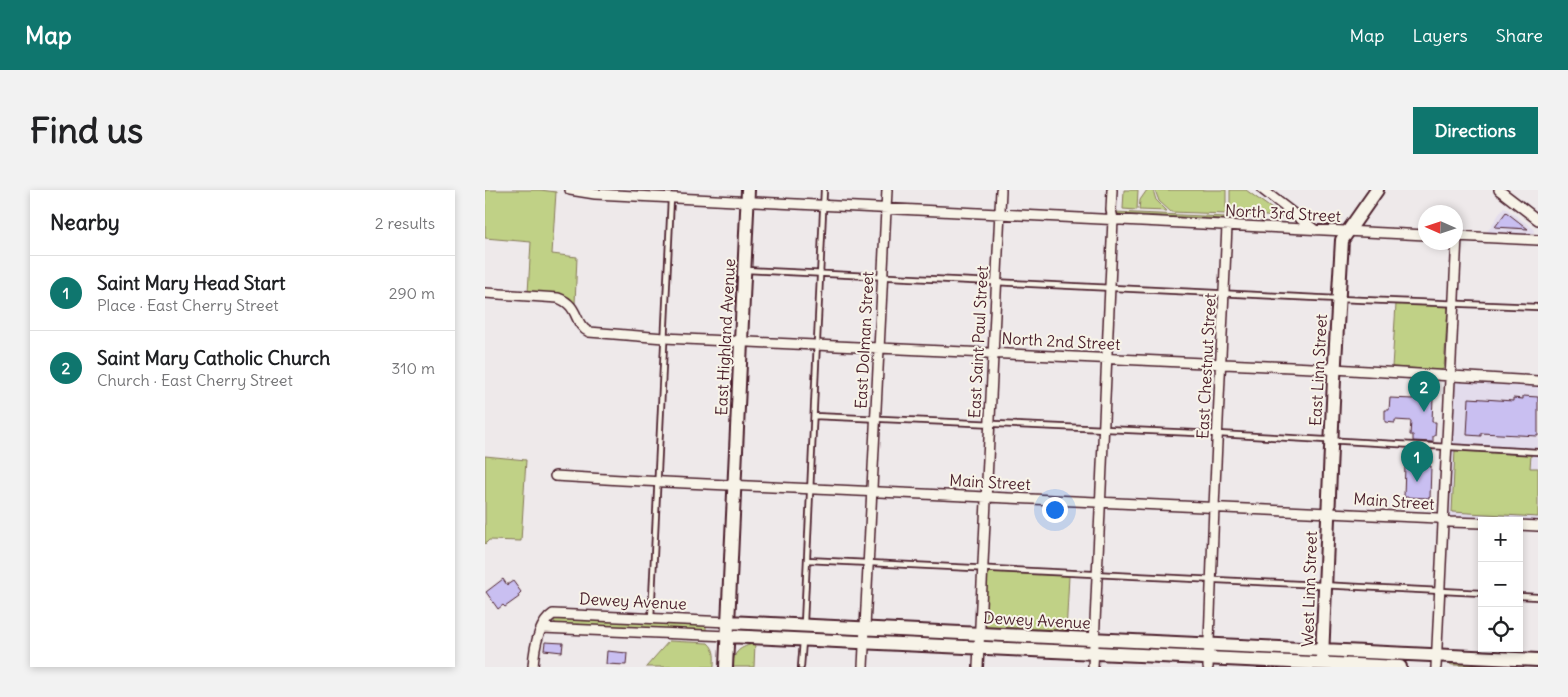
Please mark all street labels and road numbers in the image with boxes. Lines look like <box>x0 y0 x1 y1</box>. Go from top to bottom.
street label: North 3rd Street <box>1224 200 1342 226</box>
street label: East Highland Avenue <box>711 258 739 416</box>
street label: East Saint Paul Street <box>964 265 992 419</box>
street label: East Dolman Street <box>850 270 878 409</box>
street label: East Chestnut Street <box>1192 292 1220 440</box>
street label: East Linn Street <box>1305 313 1331 427</box>
street label: North 2nd Street <box>1001 328 1121 354</box>
street label: Main Street <box>949 470 1032 494</box>
street label: Main Street <box>1353 488 1436 514</box>
street label: West Linn Street <box>1297 530 1321 648</box>
street label: Dewey Avenue <box>579 588 687 614</box>
street label: Dewey Avenue <box>983 607 1091 633</box>

